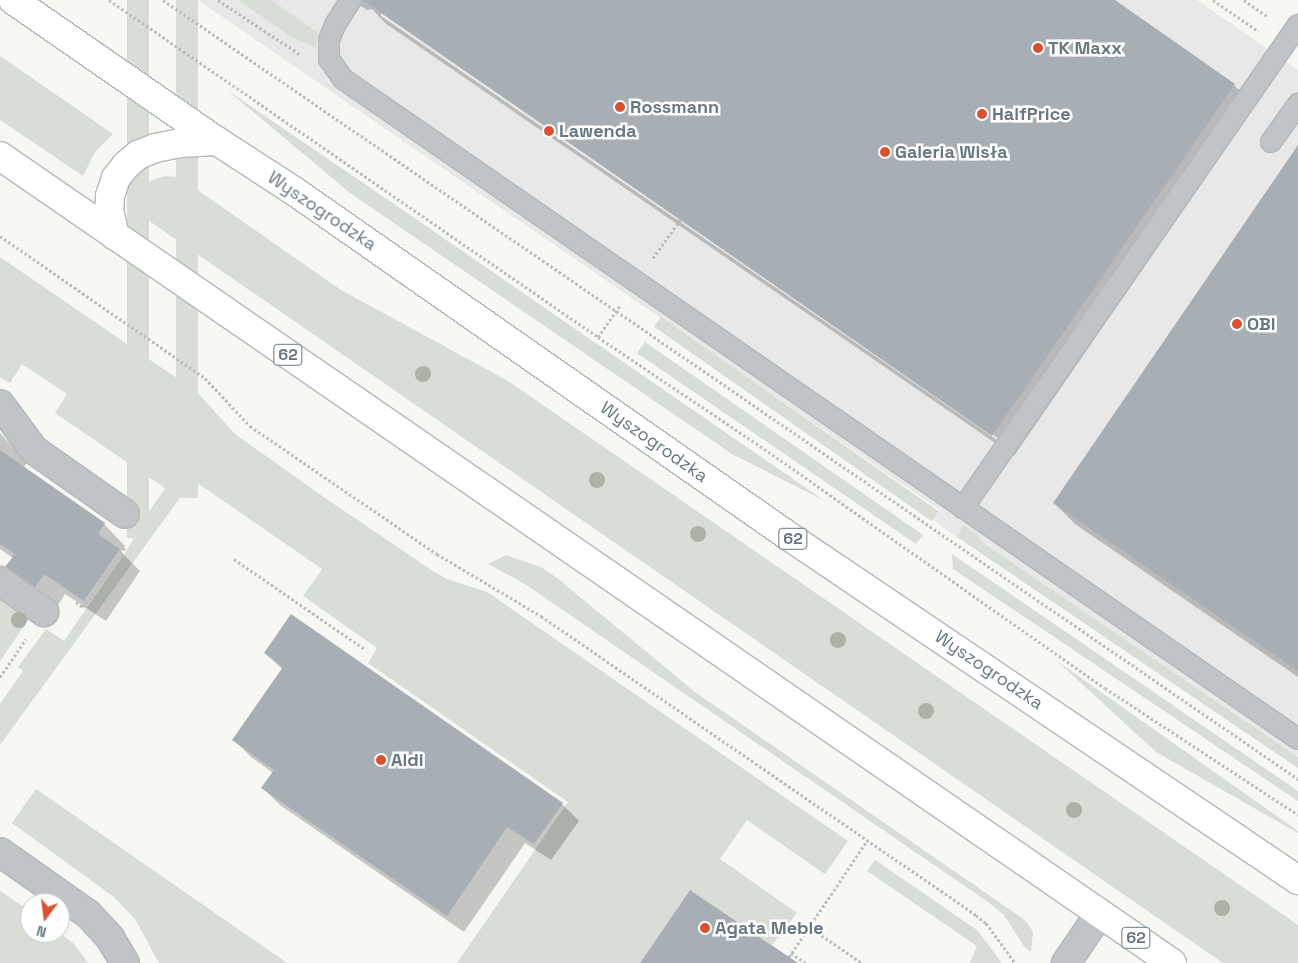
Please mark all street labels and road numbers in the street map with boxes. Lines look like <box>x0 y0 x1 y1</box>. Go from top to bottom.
street label: Wyszogrodzka <box>264 167 380 255</box>
road number: 62 <box>273 342 303 368</box>
street label: Wyszogrodzka <box>596 397 712 487</box>
road number: 62 <box>778 526 808 552</box>
street label: Wyszogrodzka <box>931 626 1047 714</box>
road number: 62 <box>1121 924 1151 951</box>

